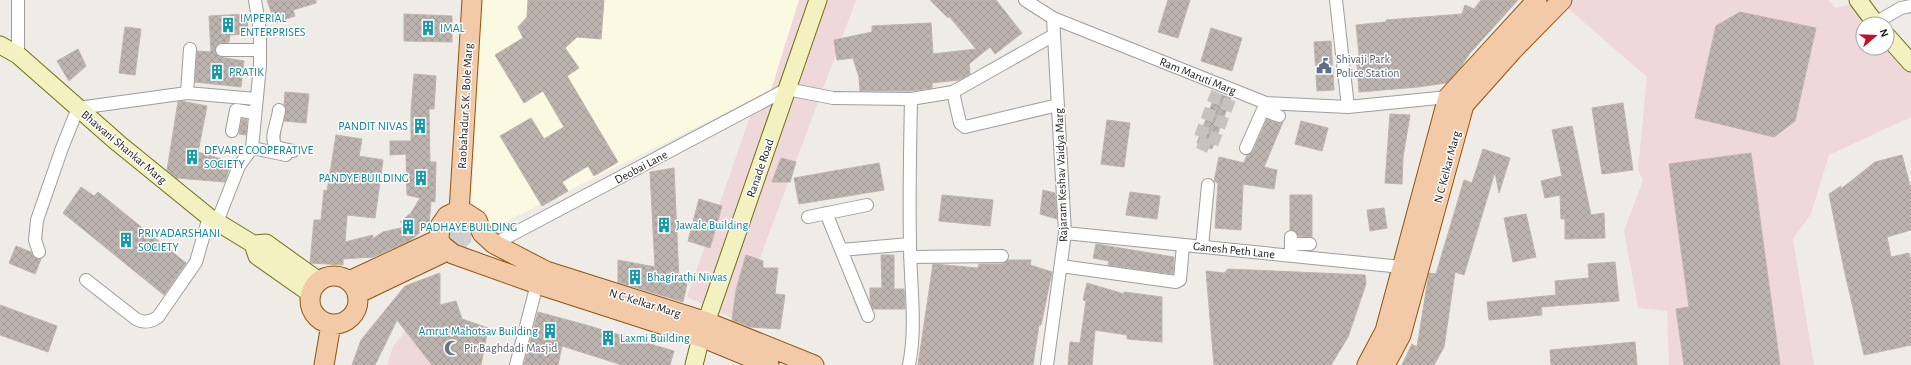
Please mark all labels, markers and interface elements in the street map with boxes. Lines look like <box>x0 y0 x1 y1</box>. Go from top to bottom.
place label: IMPERIAL ENTERPRISES <box>240 12 306 38</box>
building icon: IMPERIAL ENTERPRISES <box>219 16 237 34</box>
north arrow <box>1855 16 1895 56</box>
building icon: IMAL <box>419 19 437 37</box>
place label: IMAL <box>440 22 465 34</box>
text: N <box>1878 27 1890 38</box>
street label: Raobahadur S.K. Bole Marg <box>456 43 474 169</box>
place label: Shivaji Park Police Station <box>1336 53 1399 79</box>
street label: Ram Maruti Marg <box>1158 55 1238 97</box>
public building icon: Shivaji Park Police Station <box>1315 57 1333 75</box>
building icon: PRATIK <box>208 63 226 81</box>
place label: PRATIK <box>229 66 264 78</box>
street label: Bhawani Shankar Marg <box>79 108 169 186</box>
street label: Rajaram Keshav Vaidya Marg <box>1053 108 1070 242</box>
building icon: PANDIT NIVAS <box>411 117 429 135</box>
place label: PANDIT NIVAS <box>338 120 408 132</box>
street label: N C Kelkar Marg <box>1432 129 1462 204</box>
street label: Ranade Road <box>744 137 776 199</box>
place label: DEVARE COOPERATIVE SOCIETY <box>204 144 313 170</box>
building icon: DEVARE COOPERATIVE SOCIETY <box>183 148 201 166</box>
street label: Deobai Lane <box>613 148 669 186</box>
building icon: PANDYE BUILDING <box>412 169 430 187</box>
place label: PANDYE BUILDING <box>318 172 409 184</box>
building icon: Jawale Building <box>655 216 673 234</box>
building icon: PADHAYE BUILDING <box>399 218 417 236</box>
place label: Jawale Building <box>676 219 749 231</box>
place label: PADHAYE BUILDING <box>420 221 517 233</box>
place label: PRIYADARSHANI SOCIETY <box>138 227 220 253</box>
building icon: PRIYADARSHANI SOCIETY <box>117 231 135 249</box>
street label: Ganesh Peth Lane <box>1192 240 1276 260</box>
building icon: Bhagirathi Niwas <box>626 268 644 286</box>
place label: Bhagirathi Niwas <box>647 271 727 283</box>
street label: N C Kelkar Marg <box>608 286 682 320</box>
building icon: Amrut Mahotsav Building <box>541 322 559 340</box>
place label: Amrut Mahotsav Building <box>419 325 538 337</box>
building icon: Laxmi Building <box>599 329 617 347</box>
place label: Laxmi Building <box>620 332 690 344</box>
mosque icon: Pir Baghdadi Masjid <box>443 339 461 357</box>
place label: Pir Baghdadi Masjid <box>464 342 558 355</box>

